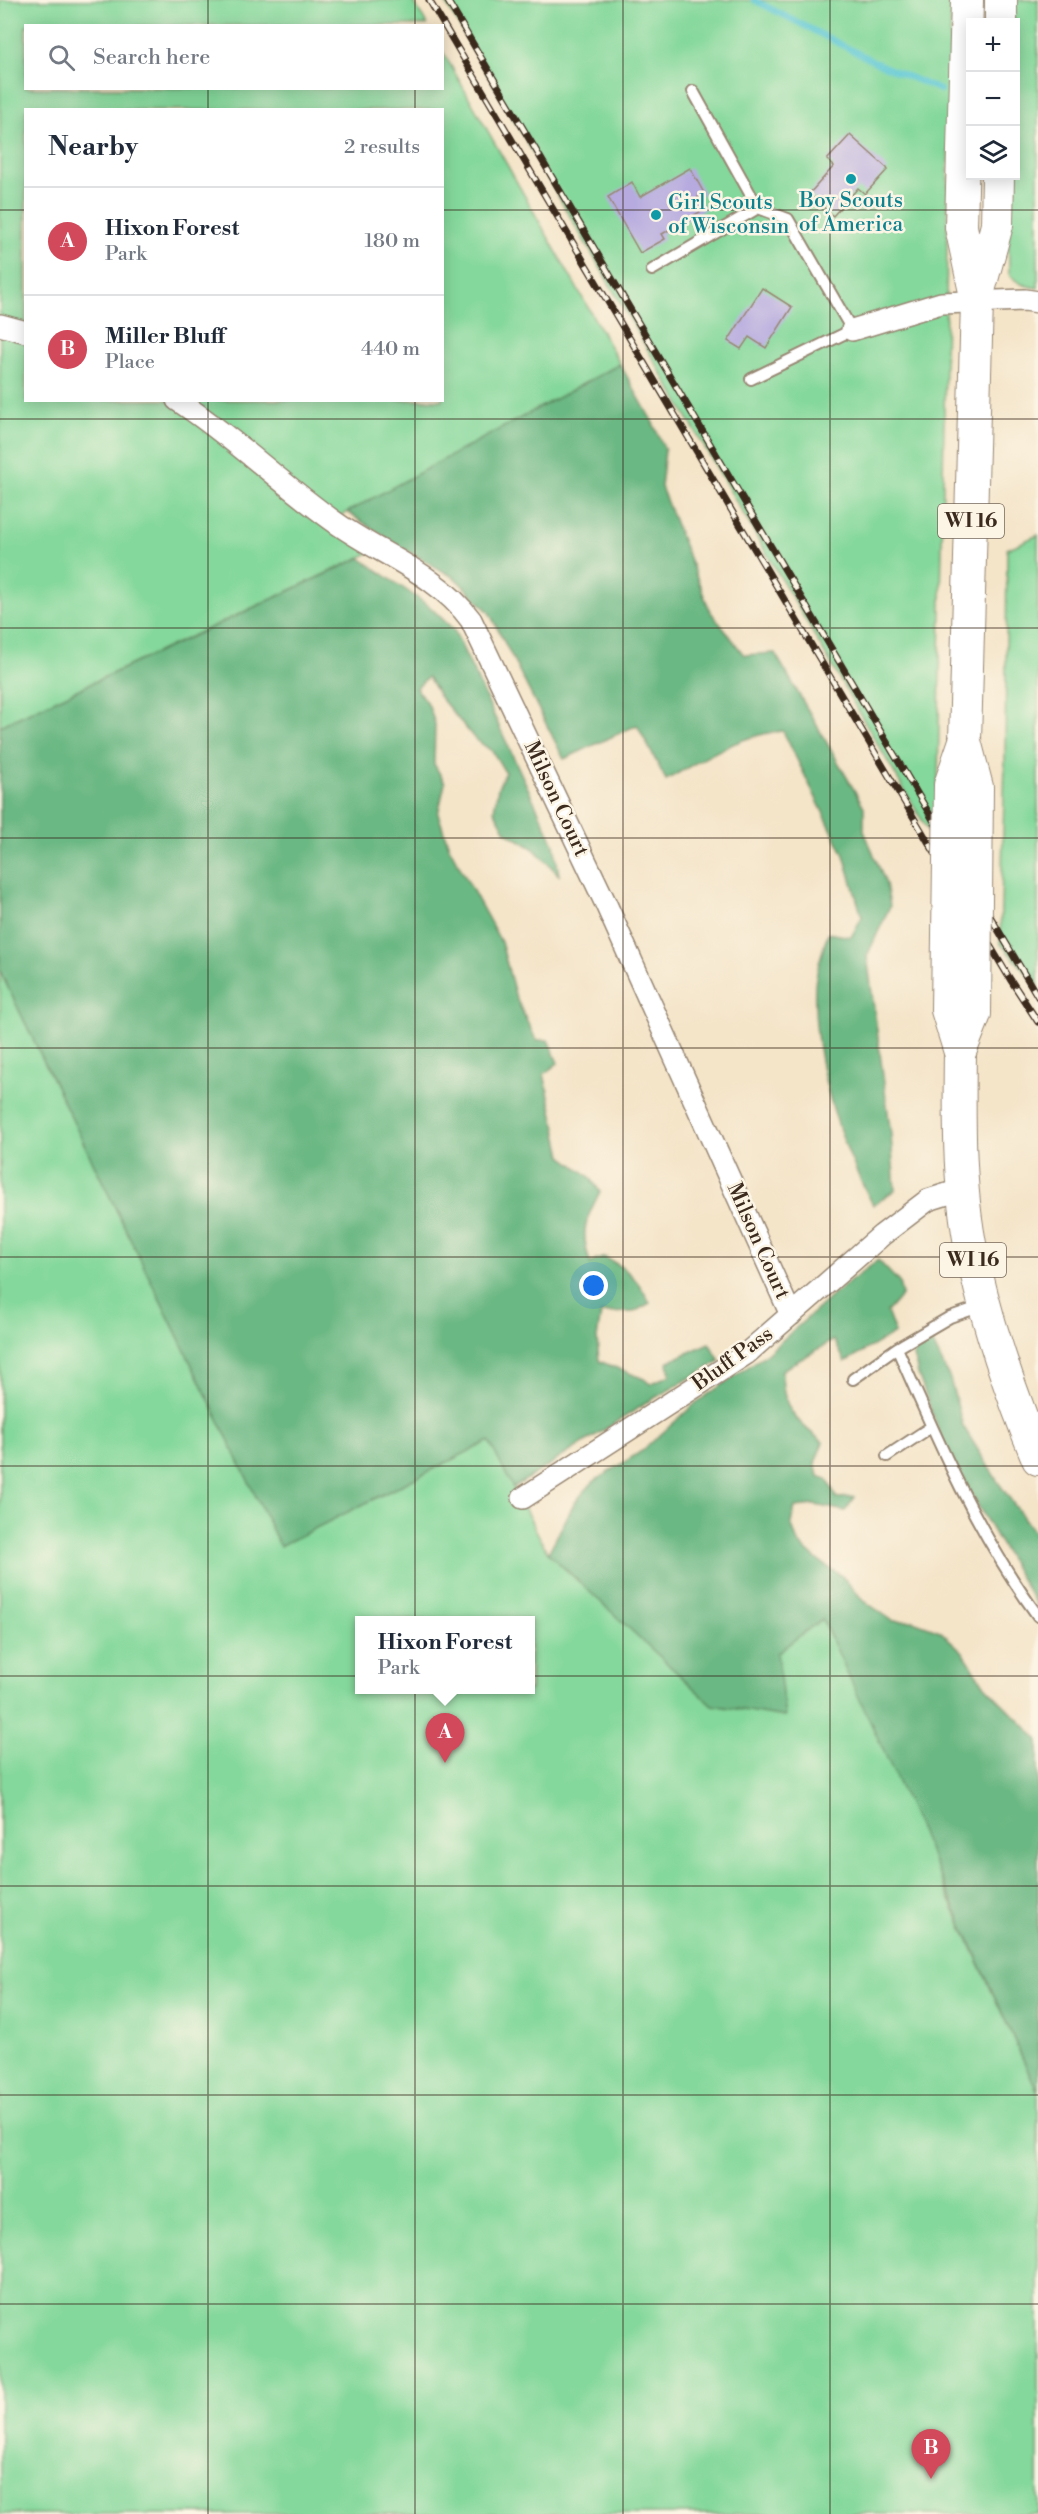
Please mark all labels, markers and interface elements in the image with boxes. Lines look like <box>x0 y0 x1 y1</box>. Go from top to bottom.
map controls <box>966 18 1020 180</box>
button: + <box>966 18 1020 72</box>
search box <box>24 24 444 90</box>
icon: search <box>45 41 78 74</box>
text: Search here <box>93 44 210 71</box>
button: − <box>966 72 1020 126</box>
button: layers <box>966 126 1020 180</box>
text: Nearby <box>48 131 138 163</box>
text: 2 results <box>344 135 420 160</box>
marker: Boy Scouts of America <box>844 172 858 186</box>
place label: Boy Scouts of America <box>798 188 904 238</box>
place label: Girl Scouts of Wisconsin <box>668 190 790 240</box>
marker: Girl Scouts of Wisconsin <box>649 208 663 222</box>
text: Hixon Forest <box>105 215 239 242</box>
text: A <box>60 229 75 254</box>
text: 180 m <box>365 229 420 254</box>
text: Park <box>105 242 147 267</box>
text: Miller Bluff <box>105 323 225 350</box>
text: B <box>60 337 75 362</box>
text: 440 m <box>361 337 420 362</box>
text: Place <box>105 350 155 375</box>
road number: WI 16 <box>938 504 1004 538</box>
street label: Milson Court <box>518 737 594 862</box>
street label: Milson Court <box>721 1179 795 1304</box>
road number: WI 16 <box>940 1243 1006 1277</box>
your location <box>579 1271 608 1300</box>
street label: Bluff Pass <box>687 1321 778 1397</box>
popup <box>355 1616 535 1694</box>
text: Hixon Forest <box>378 1629 512 1656</box>
text: Park <box>378 1656 419 1681</box>
pin: A <box>426 1714 464 1763</box>
pin: B <box>912 2430 950 2479</box>

